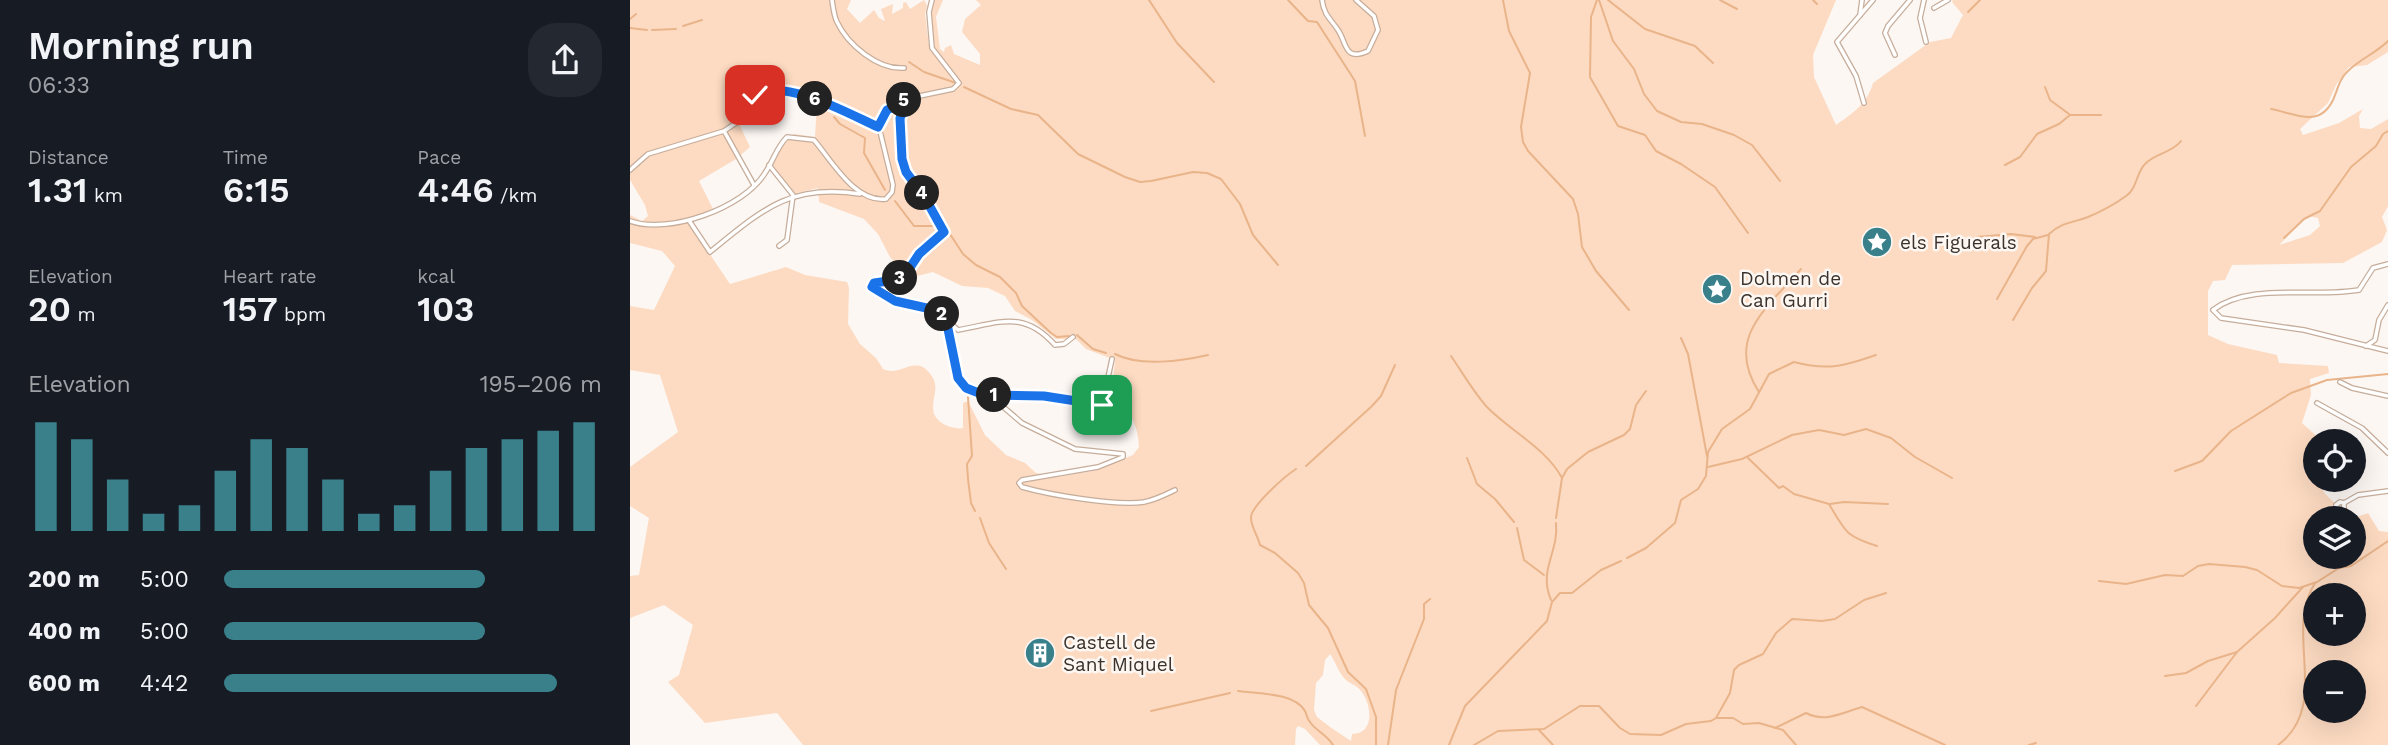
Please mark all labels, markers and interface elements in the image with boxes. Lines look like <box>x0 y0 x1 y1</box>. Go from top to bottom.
button: share <box>528 23 602 97</box>
text: Morning run <box>28 24 254 68</box>
pin <box>725 65 785 125</box>
text: 06:33 <box>28 72 90 99</box>
icon: check <box>736 76 774 114</box>
pin: 6 <box>798 82 832 116</box>
pin: 5 <box>886 82 922 118</box>
text: 6 <box>809 87 820 110</box>
text: 5 <box>898 88 909 111</box>
text: Distance <box>28 146 109 169</box>
text: Time <box>223 146 268 169</box>
text: Pace <box>417 146 461 169</box>
text: 1.31 <box>28 169 88 211</box>
text: 6:15 <box>223 169 290 211</box>
text: 4:46 <box>417 169 494 211</box>
pin: 4 <box>904 176 940 210</box>
text: 4 <box>915 181 928 204</box>
text: km <box>88 184 123 207</box>
text: /km <box>494 184 537 207</box>
place icon: els Figuerals <box>1860 225 1894 259</box>
place label: els Figuerals <box>1900 231 2017 254</box>
pin: 3 <box>882 260 918 296</box>
text: Elevation <box>28 265 113 288</box>
text: Heart rate <box>223 265 317 288</box>
text: kcal <box>417 265 455 288</box>
text: 3 <box>894 266 905 289</box>
place label: Dolmen de Can Gurri <box>1740 267 1841 312</box>
place icon: Dolmen de Can Gurri <box>1700 272 1734 306</box>
text: 20 <box>28 288 71 330</box>
text: 157 <box>223 288 278 330</box>
text: 103 <box>417 288 474 330</box>
pin: 2 <box>924 296 960 332</box>
text: 2 <box>936 302 947 325</box>
text: m <box>71 303 96 326</box>
text: bpm <box>278 303 326 326</box>
text: Elevation <box>28 371 131 398</box>
text: 195–206 m <box>480 371 602 398</box>
pin <box>1072 375 1132 435</box>
pin: 1 <box>976 378 1012 412</box>
text: 1 <box>989 383 998 406</box>
icon: arrive <box>1083 386 1121 424</box>
map controls <box>2303 429 2366 723</box>
button: locate <box>2303 429 2366 492</box>
button: layers <box>2303 506 2366 569</box>
text: 200 m <box>28 566 100 593</box>
text: 5:00 <box>140 566 189 593</box>
button: + <box>2303 583 2366 646</box>
text: 400 m <box>28 618 101 645</box>
text: 5:00 <box>140 618 189 645</box>
place label: Castell de Sant Miquel <box>1063 631 1174 676</box>
building icon: Castell de Sant Miquel <box>1023 636 1057 670</box>
button: − <box>2303 660 2366 723</box>
text: 600 m <box>28 670 100 697</box>
text: 4:42 <box>140 670 188 697</box>

